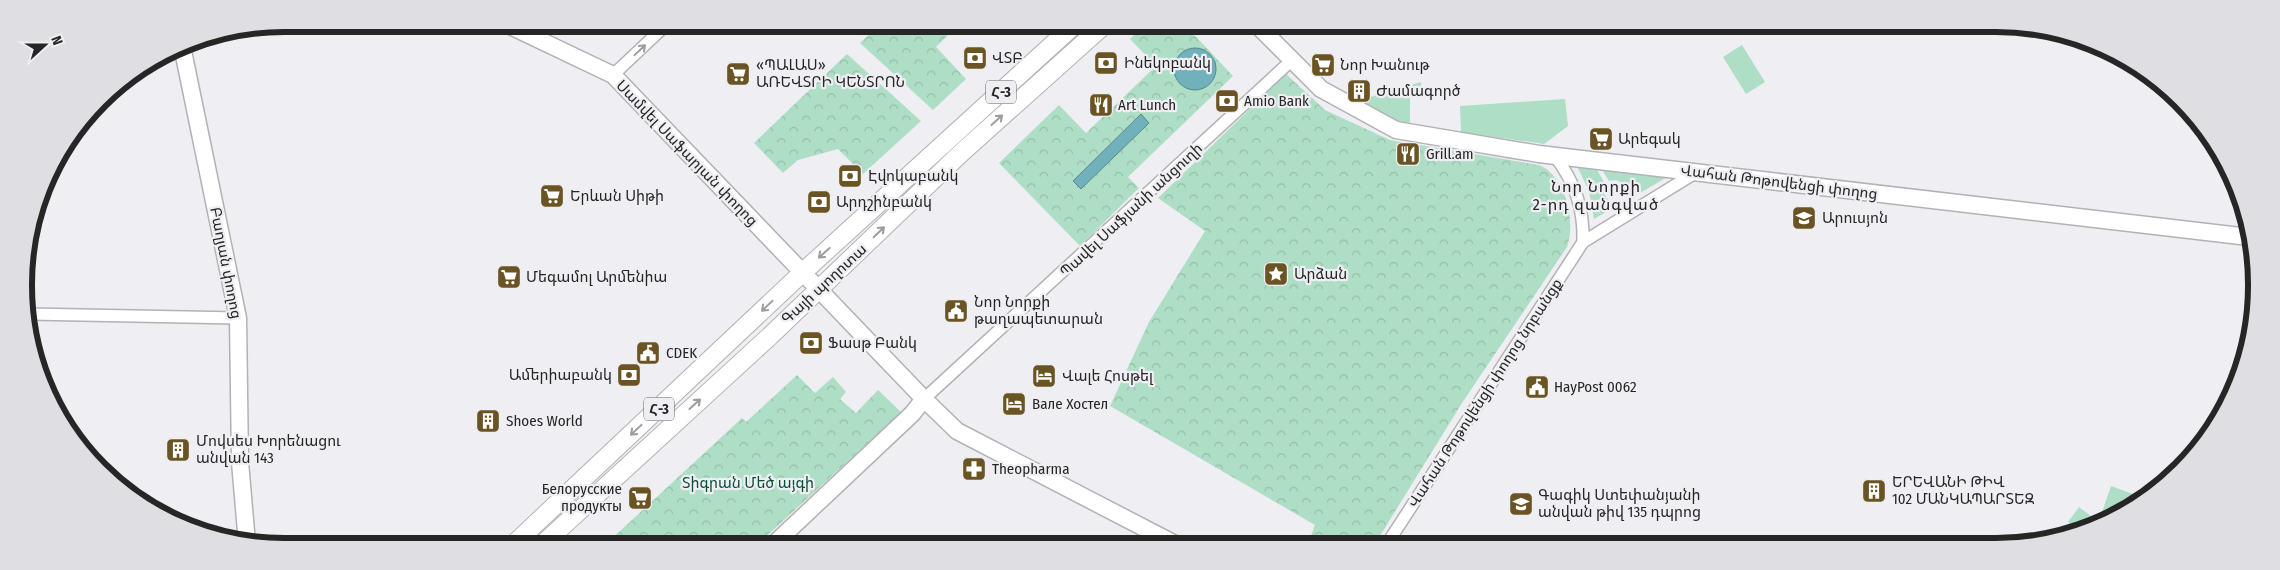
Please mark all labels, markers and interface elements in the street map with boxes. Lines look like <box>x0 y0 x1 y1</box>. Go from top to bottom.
north arrow <box>20 20 70 70</box>
text: N <box>47 34 66 47</box>
one-way arrow <box>634 44 646 56</box>
bank icon: ՎՏԲ <box>962 45 988 71</box>
place label: ՎՏԲ <box>992 49 1023 67</box>
bank icon: Ինեկոբանկ <box>1093 50 1119 76</box>
supermarket icon: Նոր Խանութ <box>1310 52 1336 78</box>
place label: Ինեկոբանկ <box>1124 54 1211 72</box>
place label: «ՊԱԼԱՍ» ԱՌԵՎՏՐԻ ԿԵՆՏՐՈՆ <box>756 56 905 91</box>
place label: Նոր Խանութ <box>1340 56 1431 74</box>
supermarket icon: «ՊԱԼԱՍ» ԱՌԵՎՏՐԻ ԿԵՆՏՐՈՆ <box>725 61 751 87</box>
street label: Սամվել Սաֆարյան փողոց <box>612 76 762 230</box>
building icon: Ժամագործ <box>1346 78 1372 104</box>
road number: Հ-3 <box>986 80 1016 104</box>
place label: Ժամագործ <box>1376 82 1461 100</box>
bank icon: Amio Bank <box>1214 88 1240 114</box>
restaurant icon: Art Lunch <box>1088 92 1114 118</box>
place label: Amio Bank <box>1244 92 1309 110</box>
place label: Art Lunch <box>1118 96 1176 114</box>
one-way arrow <box>991 114 1004 126</box>
supermarket icon: Արեգակ <box>1588 126 1614 152</box>
place label: Արեգակ <box>1618 130 1681 148</box>
street label: Պավել Սաֆյանի անցուղի <box>1056 139 1206 281</box>
restaurant icon: Grill.am <box>1395 141 1421 167</box>
place label: Grill.am <box>1426 145 1474 163</box>
street label: Վահան Թոթովենցի փողոց <box>1679 161 1879 203</box>
bank icon: Էվոկաբանկ <box>837 163 863 189</box>
place label: Էվոկաբանկ <box>868 167 958 185</box>
district label: Նոր Նորքի 2-րդ զանգված <box>1533 177 1659 214</box>
supermarket icon: Երևան Սիթի <box>539 183 565 209</box>
place label: Երևան Սիթի <box>570 187 664 205</box>
bank icon: Արդշինբանկ <box>806 189 832 215</box>
place label: Արդշինբանկ <box>836 193 932 211</box>
school or university icon: Արուսյոն <box>1791 205 1817 231</box>
street label: Բաղյան փողոց <box>206 206 246 320</box>
place label: Արուսյոն <box>1822 209 1888 227</box>
one-way arrow <box>873 226 885 238</box>
street label: Գայի պողոտա <box>778 240 870 328</box>
one-way arrow <box>818 247 831 259</box>
place icon: Արձան <box>1263 261 1289 287</box>
supermarket icon: Մեգամոլ Արմենիա <box>496 264 522 290</box>
place label: Արձան <box>1294 265 1347 283</box>
place label: Մեգամոլ Արմենիա <box>526 268 667 286</box>
street label: Վահան Թոթովենցի փողոց նրբանցք <box>1404 275 1566 511</box>
place label: Նոր Նորքի թաղապետարան <box>974 293 1103 328</box>
public building icon: Նոր Նորքի թաղապետարան <box>943 298 969 324</box>
one-way arrow <box>760 300 773 312</box>
bank icon: Ֆասթ Բանկ <box>798 330 824 356</box>
place label: Ֆասթ Բանկ <box>828 334 917 352</box>
public building icon: CDEK <box>635 340 661 366</box>
place label: CDEK <box>666 344 697 362</box>
bank icon: Ամերիաբանկ <box>616 362 642 388</box>
hotel icon: Վալե Հոսթել <box>1031 363 1057 389</box>
place label: Ամերիաբանկ <box>509 366 612 384</box>
place label: Վալե Հոսթել <box>1062 367 1154 385</box>
public building icon: HayPost 0062 <box>1524 374 1550 400</box>
place label: HayPost 0062 <box>1554 378 1637 396</box>
hotel icon: Вале Хостел <box>1001 391 1027 417</box>
place label: Вале Хостел <box>1032 395 1108 413</box>
road number: Հ-3 <box>644 398 674 420</box>
one-way arrow <box>688 398 701 410</box>
building icon: Shoes World <box>475 408 501 434</box>
place label: Shoes World <box>506 412 583 430</box>
one-way arrow <box>630 424 642 436</box>
place label: Մովսես Խորենացու անվան 143 <box>196 432 341 467</box>
building icon: Մովսես Խորենացու անվան 143 <box>165 437 191 463</box>
pharmacy icon: Theopharma <box>961 456 987 482</box>
place label: Theopharma <box>992 460 1070 478</box>
place label: ԵՐԵՎԱՆԻ ԹԻՎ 102 ՄԱՆԿԱՊԱՐՏԵԶ <box>1892 473 2034 508</box>
park label: Տիգրան Մեծ այգի <box>682 474 814 492</box>
building icon: ԵՐԵՎԱՆԻ ԹԻՎ 102 ՄԱՆԿԱՊԱՐՏԵԶ <box>1861 478 1887 504</box>
place label: Белорусские продукты <box>542 480 622 515</box>
supermarket icon: Белорусские продукты <box>627 485 653 511</box>
place label: Գագիկ Ստեփանյանի անվան թիվ 135 դպրոց <box>1538 486 1701 521</box>
school or university icon: Գագիկ Ստեփանյանի անվան թիվ 135 դպրոց <box>1508 491 1534 517</box>

